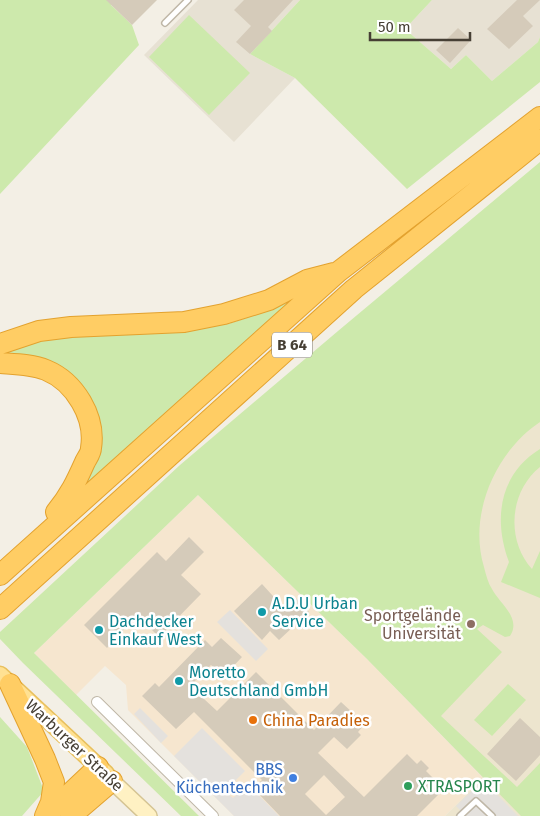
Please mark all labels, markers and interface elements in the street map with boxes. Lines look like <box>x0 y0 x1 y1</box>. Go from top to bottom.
scale bar <box>370 10 470 42</box>
text: 50 m <box>378 18 411 36</box>
road number: B 64 <box>272 332 312 358</box>
place label: A.D.U Urban Service <box>272 594 358 631</box>
marker: A.D.U Urban Service <box>256 606 268 618</box>
place label: Sportgelände Universität <box>364 606 461 643</box>
place label: Dachdecker Einkauf West <box>109 612 202 649</box>
marker: Sportgelände Universität <box>465 618 477 630</box>
marker: Dachdecker Einkauf West <box>93 624 105 636</box>
place label: Moretto Deutschland GmbH <box>189 663 328 700</box>
marker: Moretto Deutschland GmbH <box>173 675 185 687</box>
street label: Warburger Straße <box>22 695 127 795</box>
place label: China Paradies <box>263 711 370 730</box>
marker: China Paradies <box>247 714 259 726</box>
place label: BBS Küchentechnik <box>176 760 284 797</box>
marker: BBS Küchentechnik <box>287 772 299 784</box>
place label: XTRASPORT <box>418 777 501 796</box>
marker: XTRASPORT <box>402 780 414 792</box>

